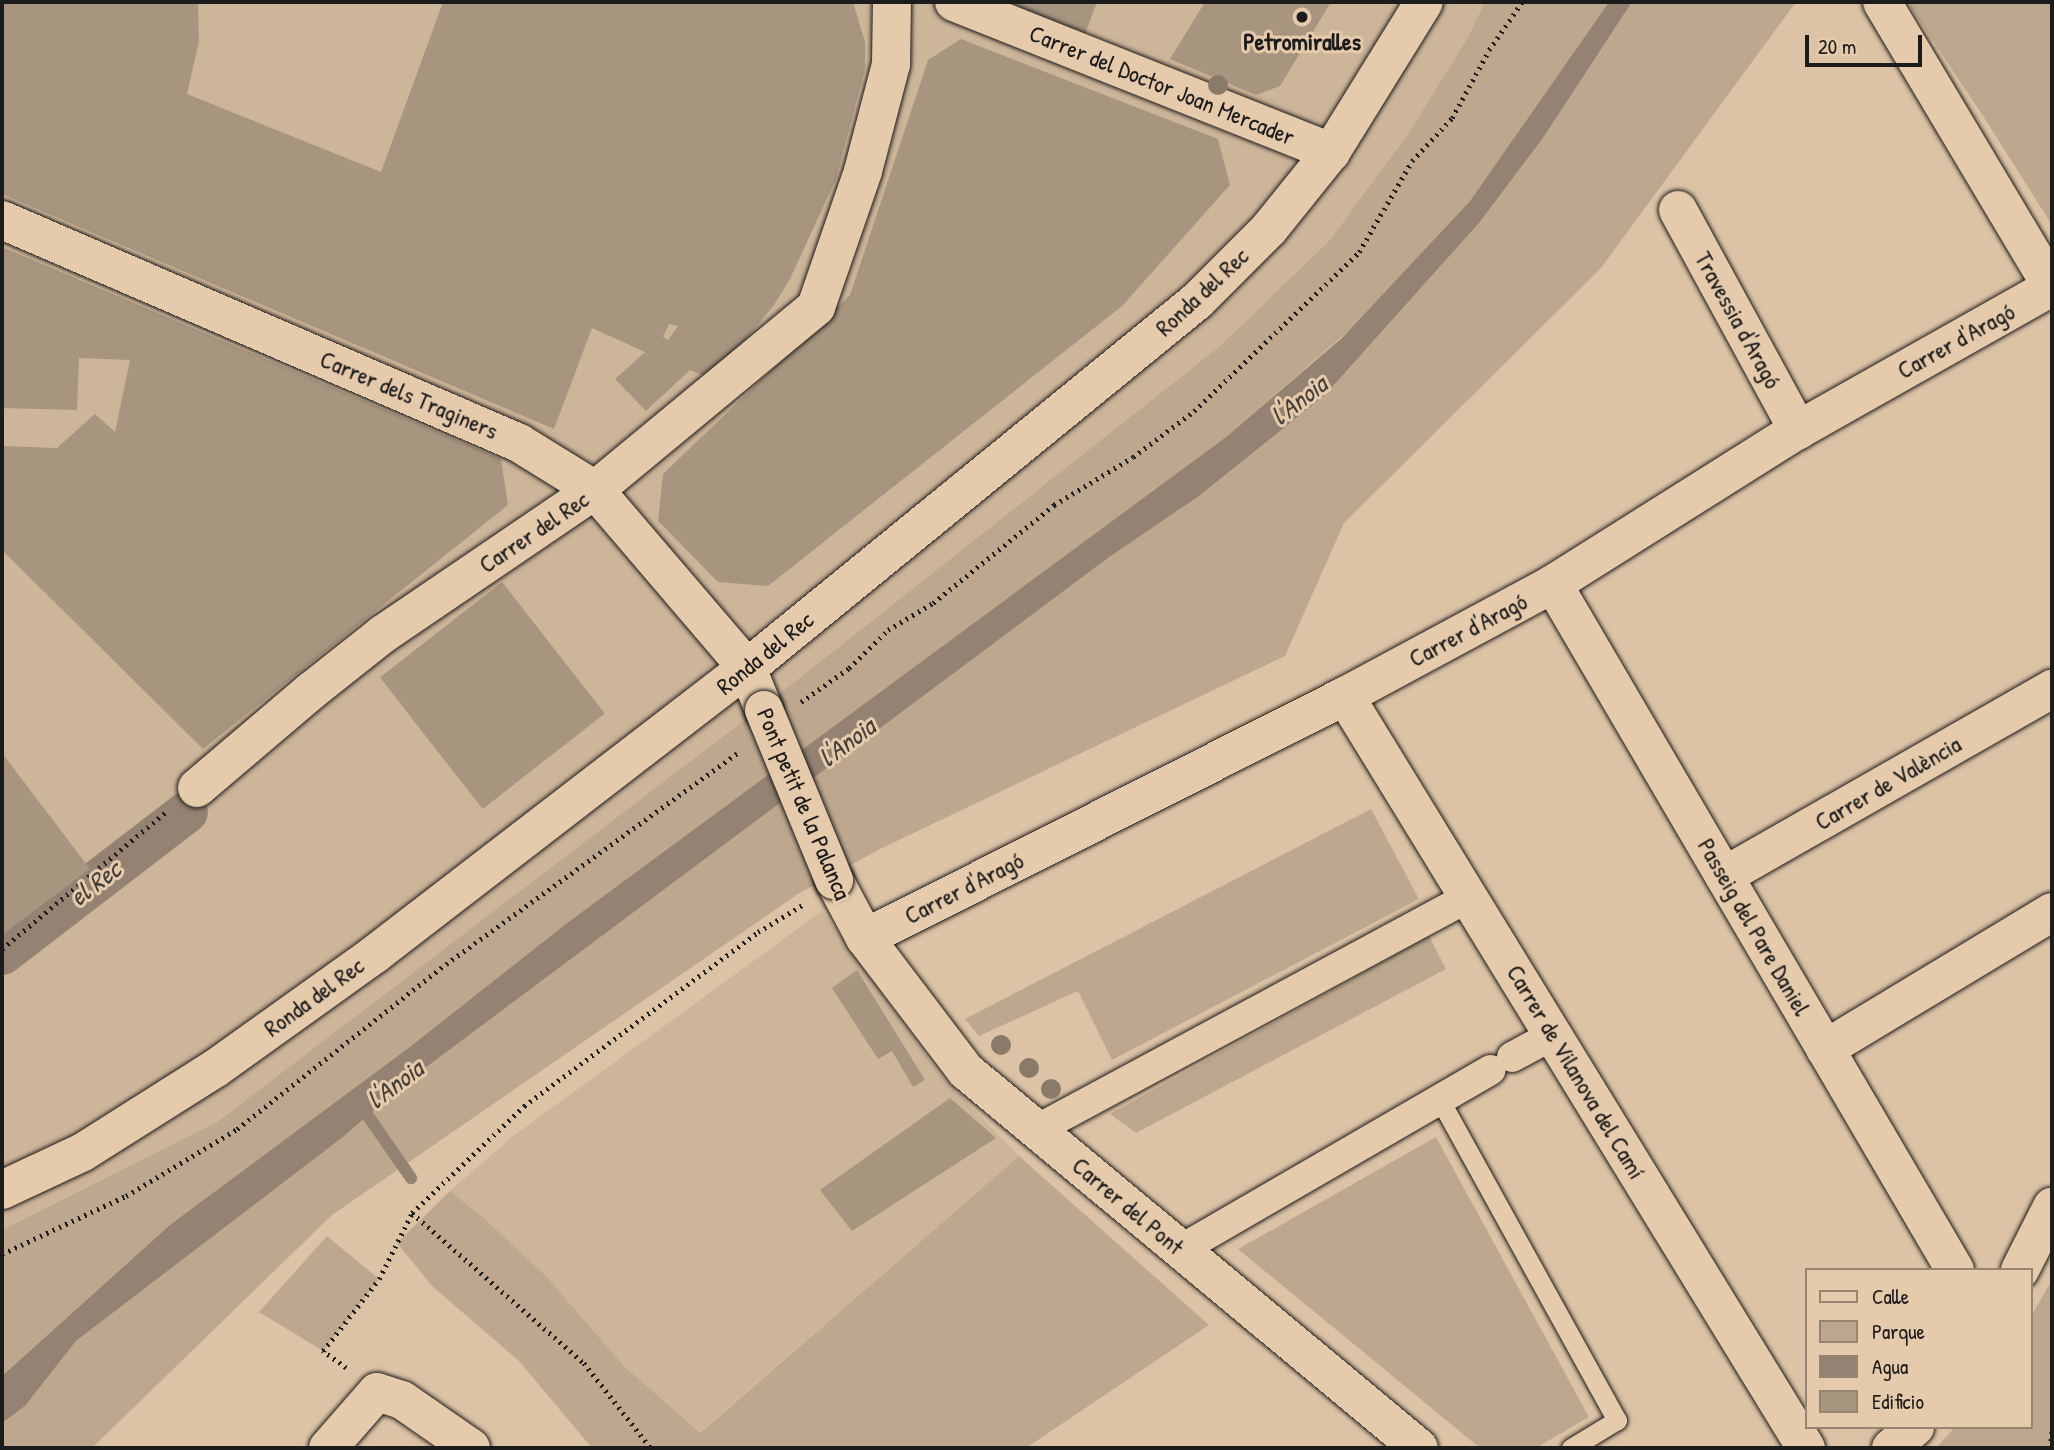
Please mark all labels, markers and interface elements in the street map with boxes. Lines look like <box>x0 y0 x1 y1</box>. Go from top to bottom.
marker: Petromiralles <box>1294 9 1310 25</box>
street label: Carrer del Doctor Joan Mercader <box>1025 19 1299 151</box>
scale bar <box>1809 21 1926 65</box>
place label: Petromiralles <box>1243 28 1361 56</box>
text: 20 m <box>1818 32 1856 61</box>
street label: Ronda del Rec <box>1150 242 1254 342</box>
street label: Travessia d'Aragó <box>1689 247 1787 393</box>
street label: Carrer d'Aragó <box>1892 297 2020 385</box>
street label: Carrer dels Traginers <box>316 345 502 445</box>
water label: l'Anoia <box>1265 369 1333 431</box>
street label: Carrer del Rec <box>474 485 594 579</box>
street label: Carrer d'Aragó <box>1404 587 1532 673</box>
street label: Ronda del Rec <box>711 605 819 701</box>
street label: Pont petit de la Palanca <box>751 704 857 904</box>
water label: l'Anoia <box>813 711 881 773</box>
street label: Carrer de València <box>1810 730 1966 836</box>
street label: Passeig del Pare Daniel <box>1692 833 1816 1021</box>
street label: Carrer d'Aragó <box>900 846 1028 930</box>
water label: el Rec <box>63 854 127 912</box>
street label: Ronda del Rec <box>258 951 370 1043</box>
street label: Carrer de Vilanova del Camí <box>1501 960 1651 1184</box>
water label: l'Anoia <box>361 1053 429 1115</box>
street label: Carrer del Pont <box>1066 1151 1190 1261</box>
legend <box>1806 1268 2033 1429</box>
text: Calle <box>1872 1282 1909 1311</box>
text: Parque <box>1872 1317 1925 1346</box>
text: Agua <box>1872 1352 1908 1381</box>
text: Edificio <box>1872 1387 1924 1416</box>

